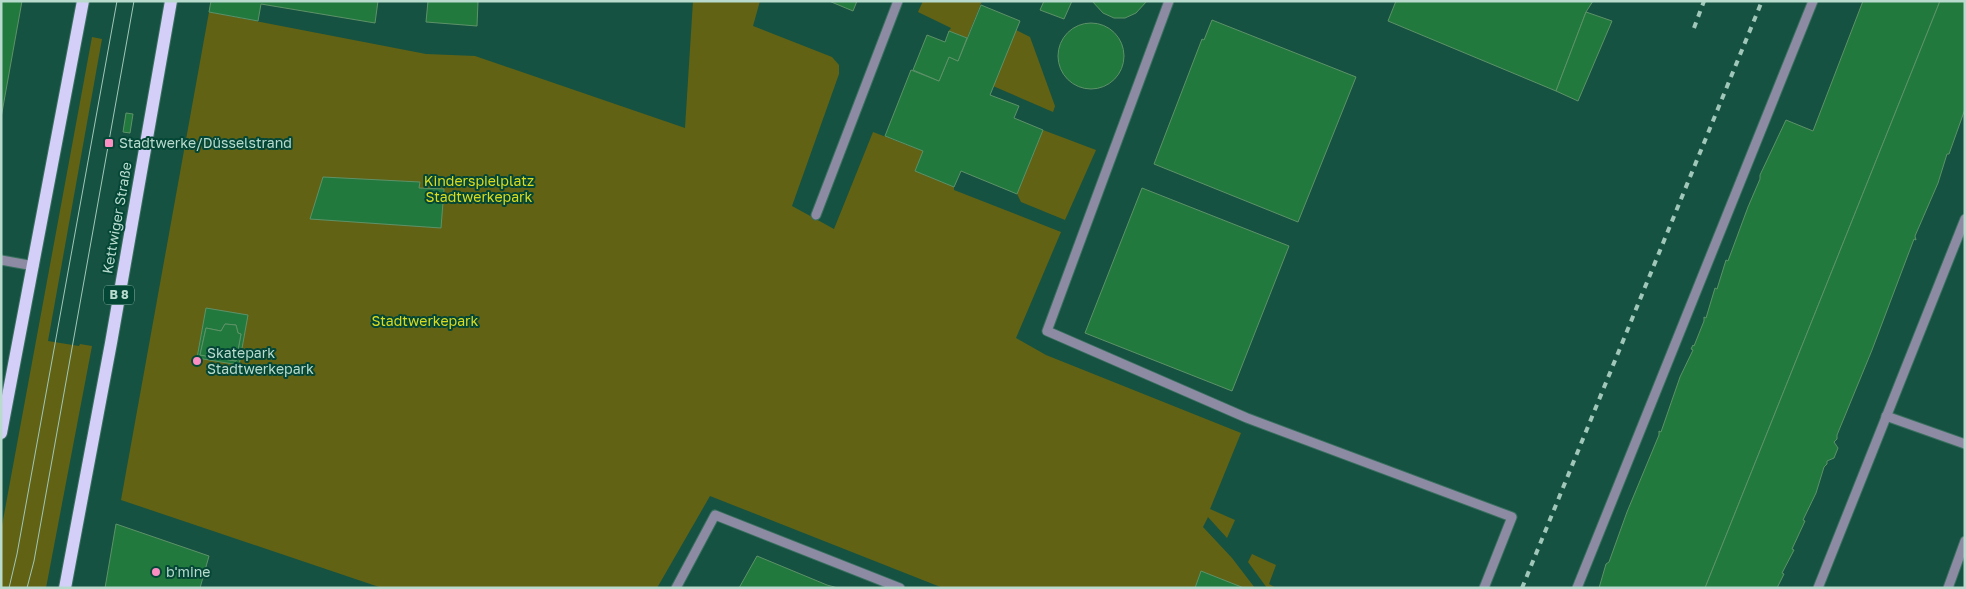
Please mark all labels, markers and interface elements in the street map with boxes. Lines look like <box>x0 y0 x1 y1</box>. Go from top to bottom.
place label: Stadtwerke/Düsselstrand <box>119 134 292 151</box>
marker: Stadtwerke/Düsselstrand <box>103 137 115 149</box>
street label: Kettwiger Straße <box>98 161 135 275</box>
park label: Kinderspielplatz Stadtwerkepark <box>424 172 534 205</box>
road number: B 8 <box>104 286 134 304</box>
park label: Stadtwerkepark <box>372 312 479 329</box>
place label: Skatepark Stadtwerkepark <box>207 344 314 377</box>
marker: Skatepark Stadtwerkepark <box>191 355 203 367</box>
place label: b'mine <box>166 563 210 580</box>
marker: b'mine <box>150 566 162 578</box>

